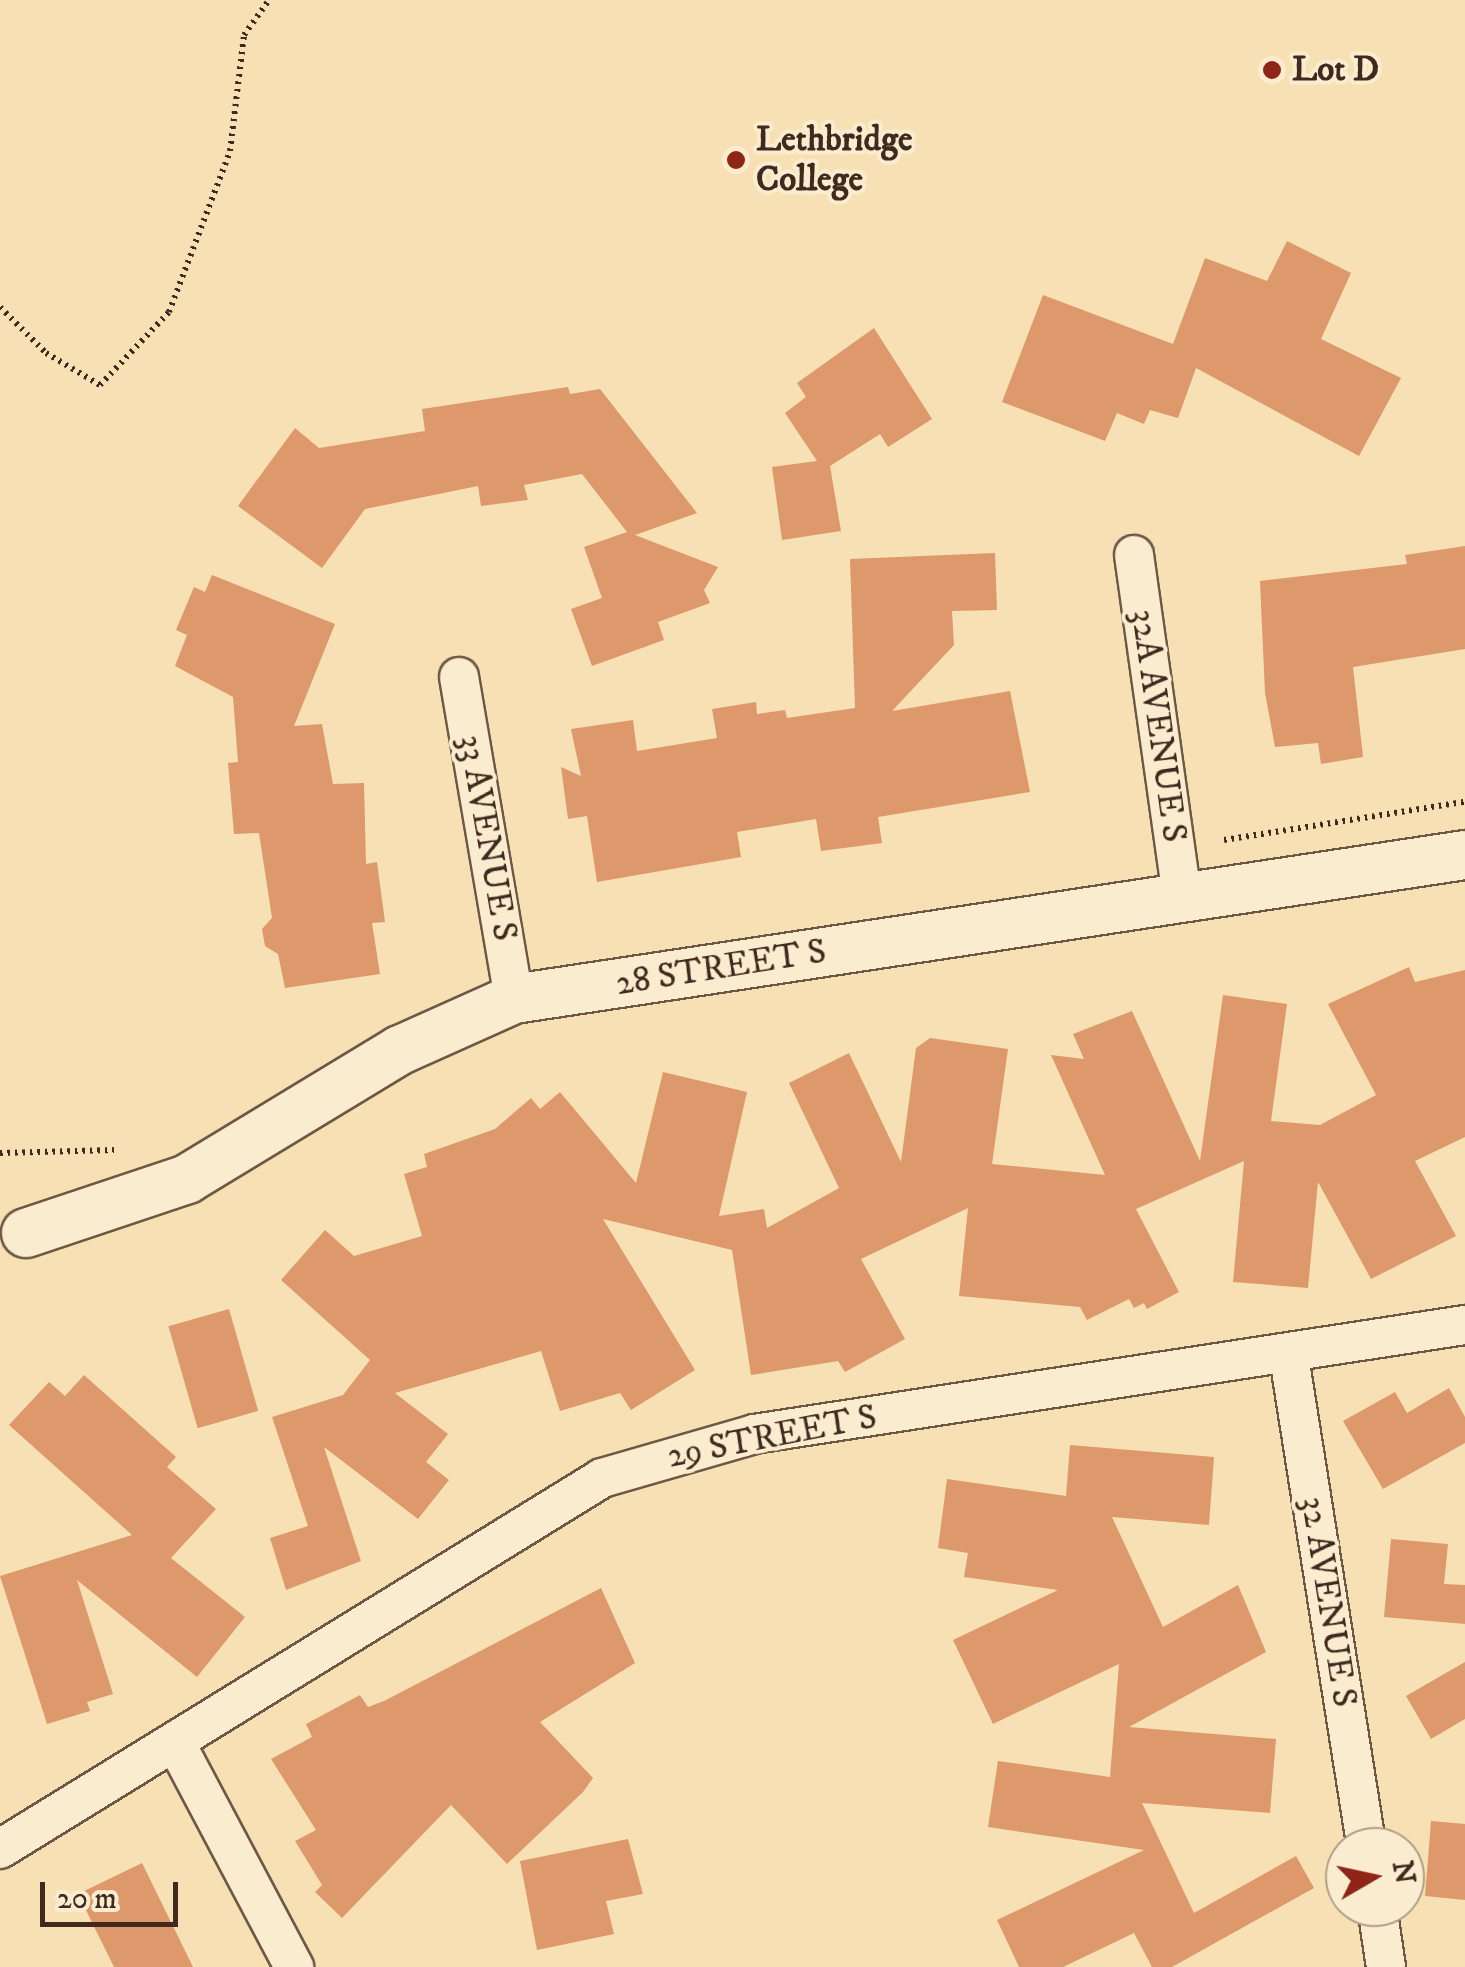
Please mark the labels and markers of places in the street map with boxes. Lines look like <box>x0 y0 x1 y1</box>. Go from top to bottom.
place label: Lot D <box>1292 49 1379 91</box>
marker: Lot D <box>1261 59 1283 81</box>
place label: Lethbridge College <box>756 119 913 201</box>
marker: Lethbridge College <box>725 149 747 171</box>

